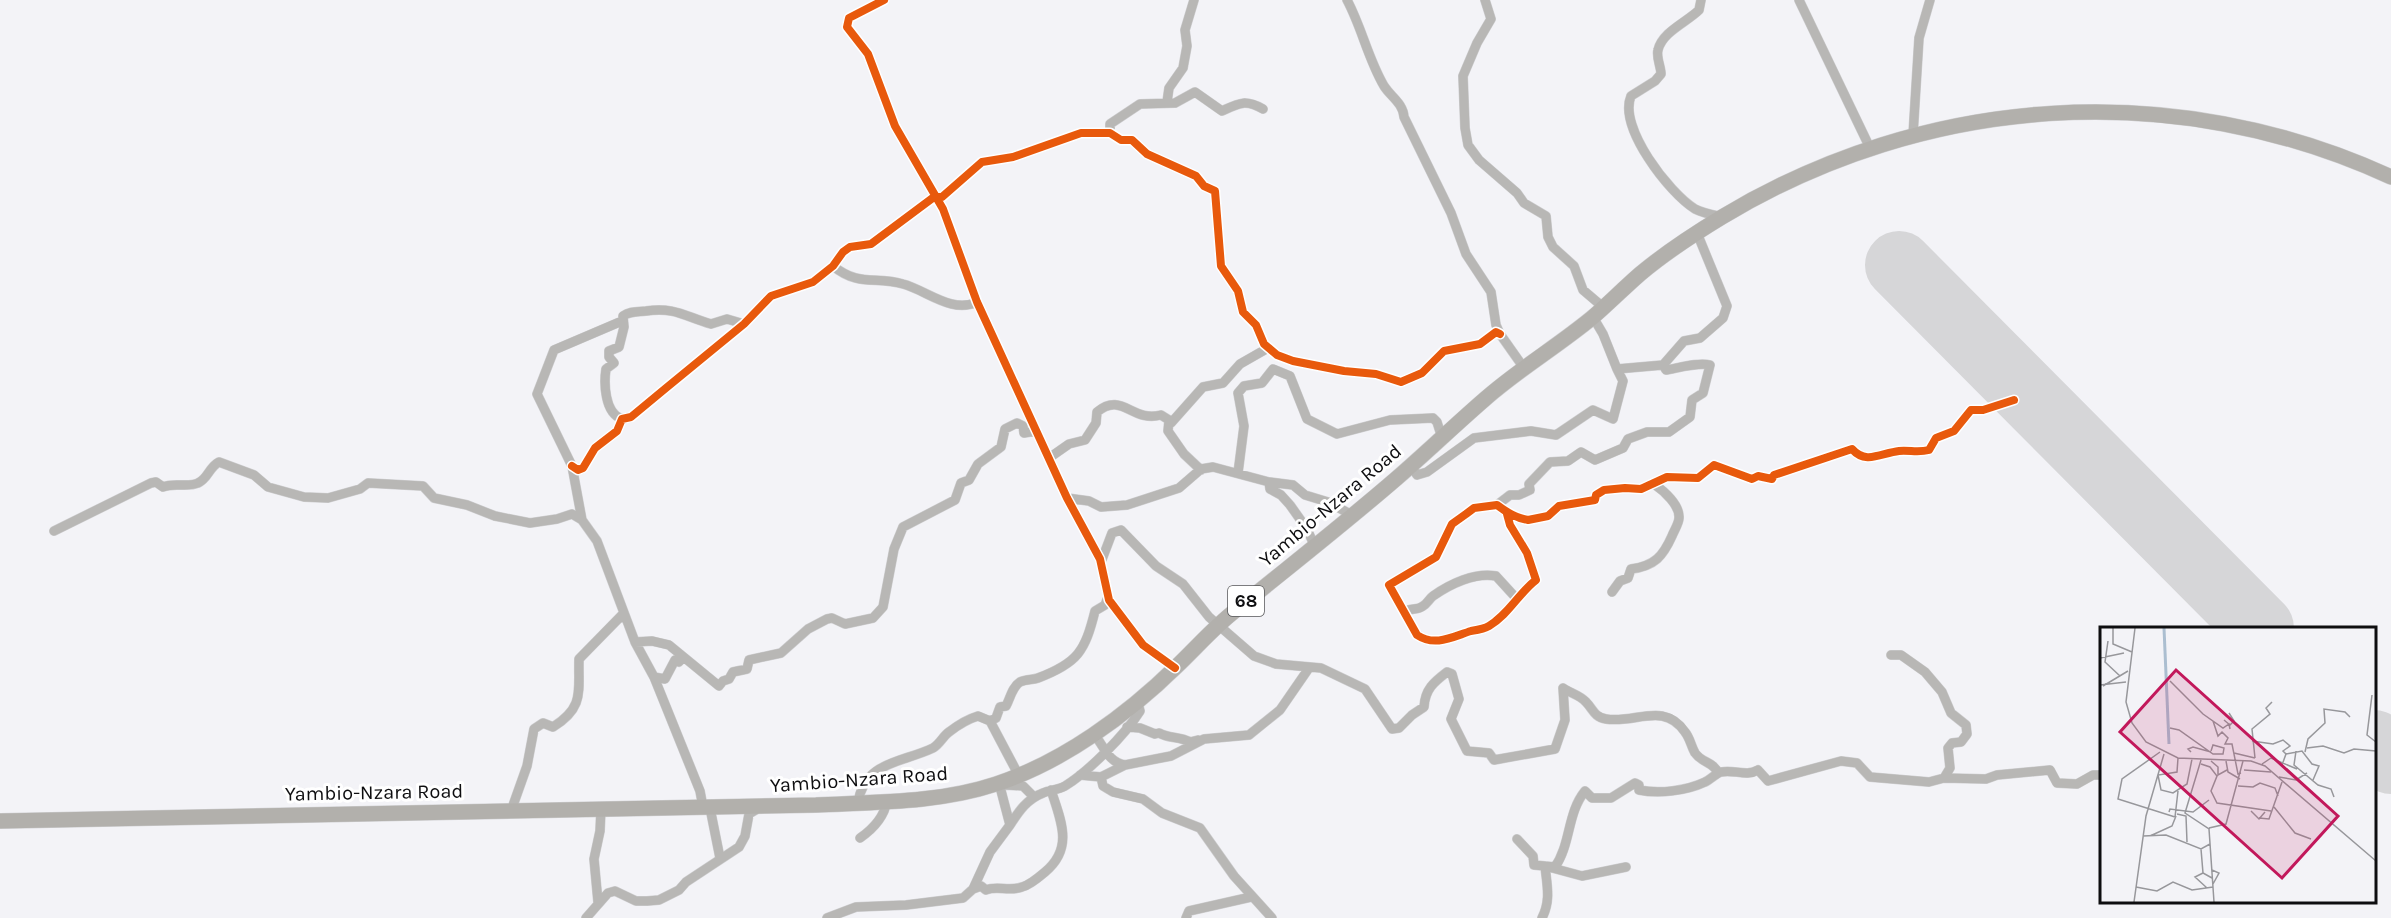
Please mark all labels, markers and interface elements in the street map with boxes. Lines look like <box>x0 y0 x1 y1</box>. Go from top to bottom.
street label: Yambio-Nzara Road <box>1255 439 1406 572</box>
road number: 68 <box>1228 586 1264 616</box>
inset map <box>2100 627 2376 903</box>
street label: Yambio-Nzara Road <box>769 762 949 797</box>
street label: Yambio-Nzara Road <box>285 779 463 806</box>

